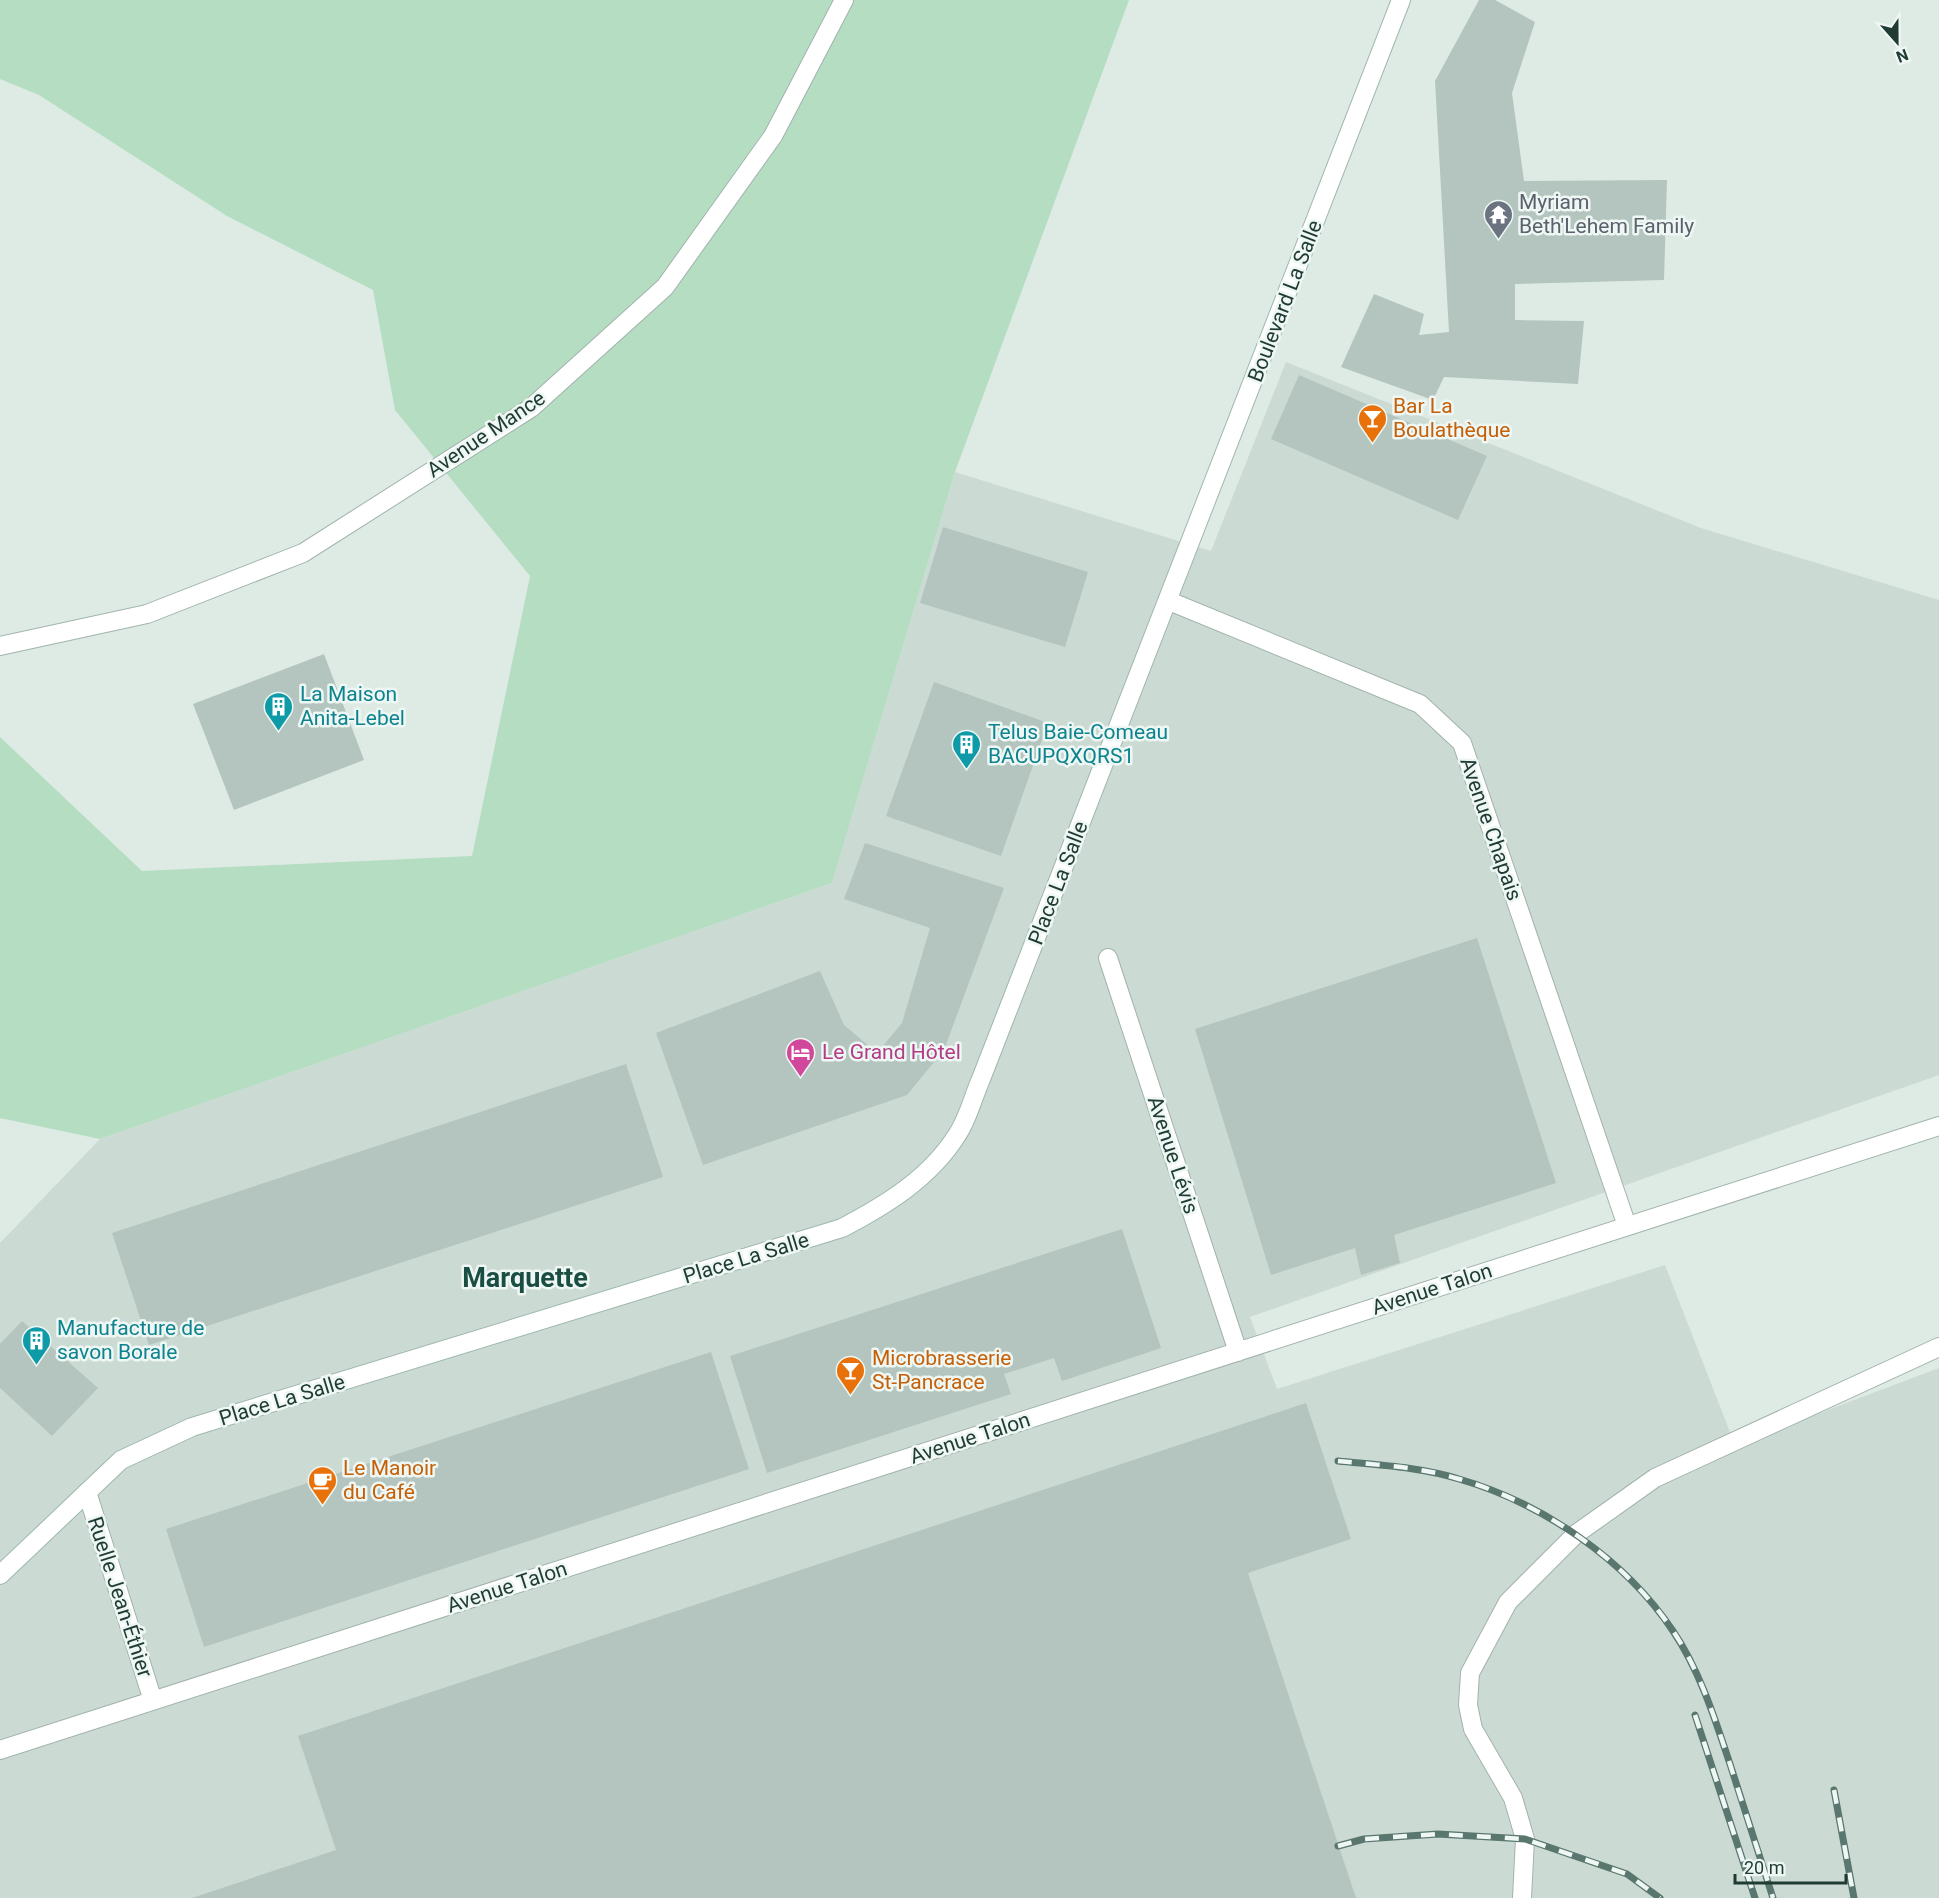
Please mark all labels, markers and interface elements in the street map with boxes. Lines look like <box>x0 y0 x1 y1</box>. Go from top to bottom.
north arrow <box>1867 12 1927 72</box>
text: N <box>1894 45 1911 66</box>
place label: Myriam Beth'Lehem Family <box>1519 190 1694 238</box>
temple icon: Myriam Beth'Lehem Family <box>1482 198 1514 240</box>
street label: Boulevard La Salle <box>1243 217 1327 385</box>
street label: Avenue Mance <box>422 386 550 482</box>
place label: Bar La Boulathèque <box>1393 394 1510 442</box>
bar icon: Bar La Boulathèque <box>1356 402 1388 444</box>
place label: La Maison Anita-Lebel <box>300 682 405 730</box>
building icon: La Maison Anita-Lebel <box>263 690 295 732</box>
place label: Telus Baie-Comeau BACUPQXQRS1 <box>988 720 1168 768</box>
building icon: Telus Baie-Comeau BACUPQXQRS1 <box>951 728 983 770</box>
street label: Avenue Chapais <box>1455 754 1527 904</box>
street label: Place La Salle <box>1023 818 1093 948</box>
hotel icon: Le Grand Hôtel <box>785 1036 817 1078</box>
place label: Le Grand Hôtel <box>822 1040 961 1064</box>
street label: Avenue Lévis <box>1143 1093 1203 1217</box>
street label: Place La Salle <box>680 1227 812 1289</box>
street label: Avenue Talon <box>1369 1258 1495 1320</box>
district label: Marquette <box>462 1262 588 1294</box>
place label: Manufacture de savon Borale <box>57 1316 204 1364</box>
building icon: Manufacture de savon Borale <box>20 1324 52 1366</box>
place label: Microbrasserie St-Pancrace <box>872 1346 1011 1394</box>
bar icon: Microbrasserie St-Pancrace <box>835 1354 867 1396</box>
street label: Place La Salle <box>216 1369 348 1431</box>
street label: Avenue Talon <box>907 1407 1033 1469</box>
place label: Le Manoir du Café <box>343 1456 436 1504</box>
cafe icon: Le Manoir du Café <box>306 1464 338 1506</box>
street label: Ruelle Jean-Éthier <box>83 1514 157 1680</box>
street label: Avenue Talon <box>444 1556 570 1618</box>
scale bar <box>1735 1847 1846 1885</box>
text: 20 m <box>1744 1857 1784 1878</box>

